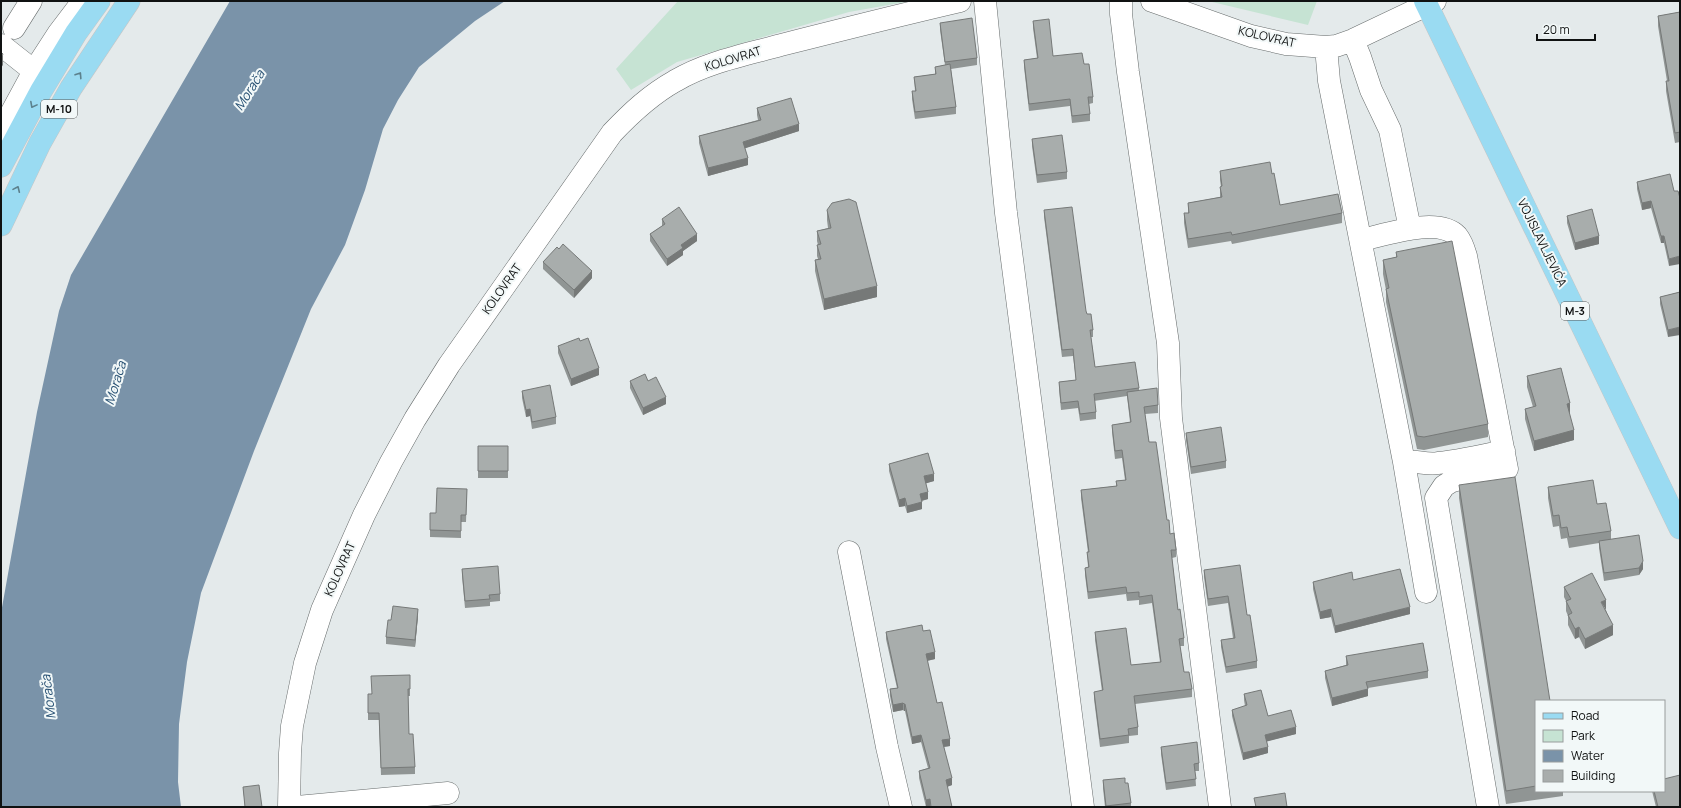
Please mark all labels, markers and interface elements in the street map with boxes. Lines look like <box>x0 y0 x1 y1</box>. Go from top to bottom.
scale bar <box>1537 16 1595 42</box>
text: 20 m <box>1543 21 1570 38</box>
street label: KOLOVRAT <box>1237 22 1298 52</box>
street label: KOLOVRAT <box>702 42 764 75</box>
water label: Morača <box>230 66 269 114</box>
one-way arrow <box>74 72 82 79</box>
road number: M-10 <box>41 100 77 118</box>
one-way arrow <box>31 101 38 108</box>
one-way arrow <box>12 186 20 194</box>
street label: VOJISLAVLJEVIĆA <box>1514 196 1571 290</box>
street label: KOLOVRAT <box>478 259 526 318</box>
road number: M-3 <box>1561 302 1589 320</box>
water label: Morača <box>100 358 130 407</box>
street label: KOLOVRAT <box>320 538 360 599</box>
water label: Morača <box>36 673 60 720</box>
legend <box>1535 700 1665 792</box>
text: Road <box>1571 707 1599 724</box>
text: Park <box>1571 727 1596 744</box>
text: Water <box>1571 747 1605 764</box>
text: Building <box>1571 767 1615 784</box>

